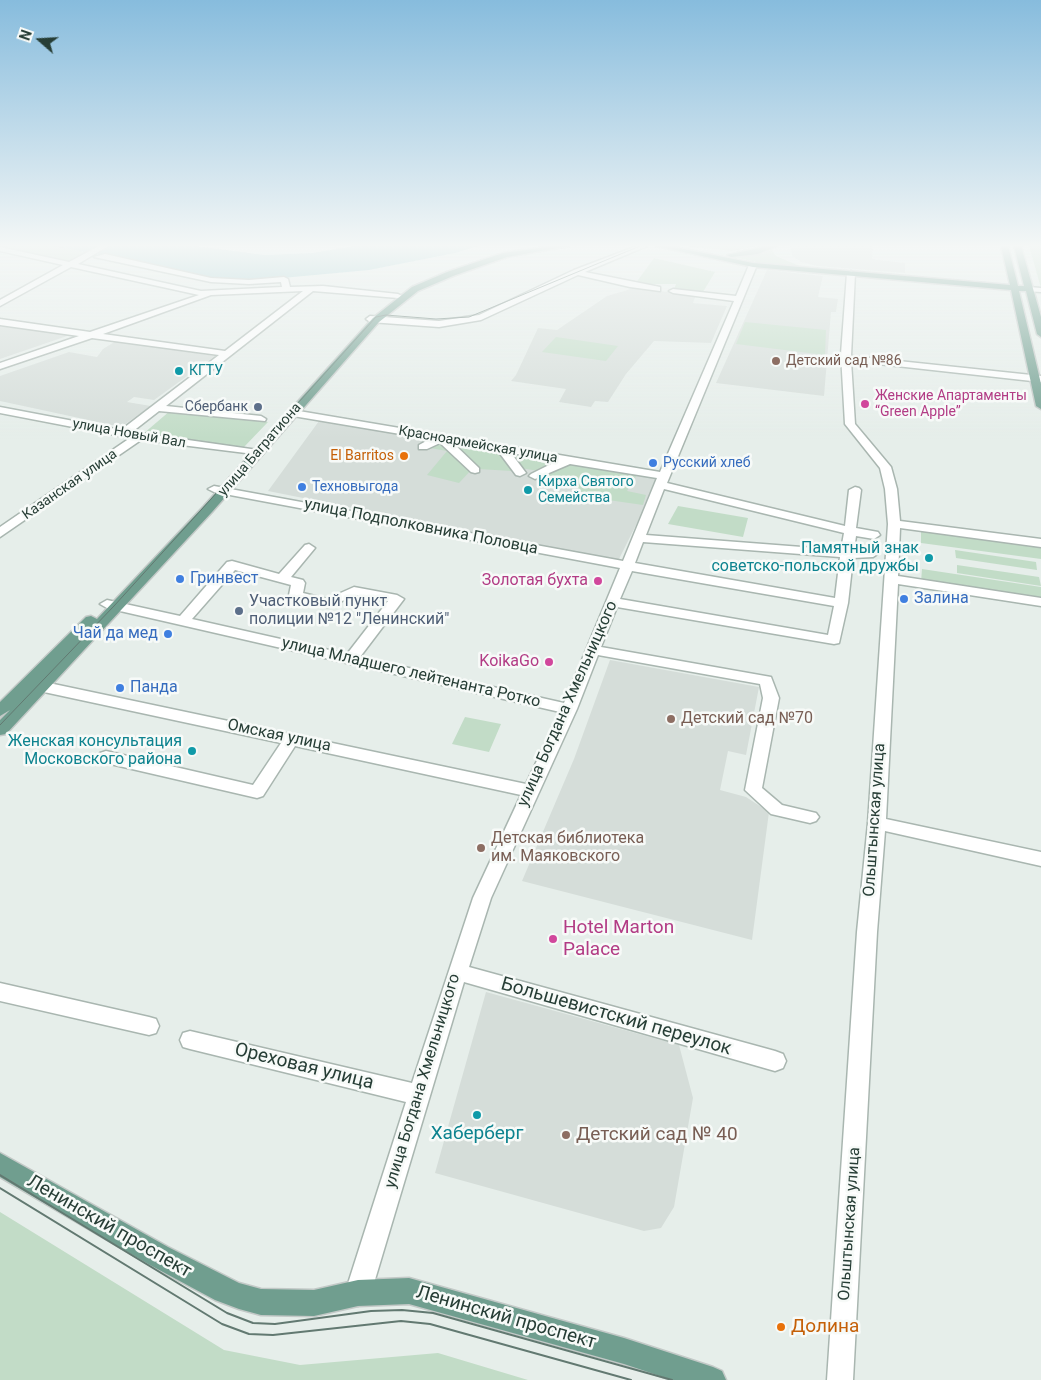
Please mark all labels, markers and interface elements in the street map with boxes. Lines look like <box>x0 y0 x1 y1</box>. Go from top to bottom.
north arrow <box>15 15 65 65</box>
text: N <box>17 28 35 42</box>
place label: Детский сад №86 <box>786 353 902 369</box>
marker: Детский сад №86 <box>770 355 782 367</box>
place label: КГТУ <box>189 363 223 379</box>
marker: КГТУ <box>173 365 185 377</box>
place label: Женские Апартаменты “Green Apple” <box>875 388 1027 421</box>
marker: Женские Апартаменты “Green Apple” <box>859 398 871 410</box>
place label: Сбербанк <box>185 399 248 415</box>
street label: улица Багратиона <box>215 400 305 500</box>
marker: Сбербанк <box>252 401 264 413</box>
street label: улица Новый Вал <box>71 416 187 452</box>
street label: Красноармейская улица <box>397 423 559 467</box>
street label: Казанская улица <box>20 446 120 524</box>
place label: El Barritos <box>330 448 394 464</box>
marker: El Barritos <box>398 450 410 462</box>
place label: Русский хлеб <box>663 455 751 471</box>
marker: Русский хлеб <box>647 457 659 469</box>
place label: Кирха Святого Семейства <box>538 474 634 507</box>
place label: Техновыгода <box>312 479 398 495</box>
marker: Техновыгода <box>296 481 308 493</box>
marker: Кирха Святого Семейства <box>522 484 534 496</box>
street label: улица Подполковника Половца <box>303 495 539 559</box>
place label: Памятный знак советско-польской дружбы <box>711 539 919 577</box>
marker: Памятный знак советско-польской дружбы <box>923 552 935 564</box>
place label: Гринвест <box>190 569 258 589</box>
place label: Золотая бухта <box>482 571 588 591</box>
marker: Гринвест <box>174 573 186 585</box>
marker: Золотая бухта <box>592 575 604 587</box>
place label: Залина <box>914 589 969 609</box>
place label: Участковый пункт полиции №12 "Ленинский" <box>249 592 449 630</box>
marker: Залина <box>898 593 910 605</box>
street label: улица Богдана Хмельницкого <box>514 598 622 810</box>
marker: Участковый пункт полиции №12 "Ленинский" <box>233 605 245 617</box>
place label: Чай да мед <box>73 624 158 644</box>
marker: Чай да мед <box>162 628 174 640</box>
street label: улица Младшего лейтенанта Ротко <box>280 634 542 712</box>
place label: KoikaGo <box>479 652 539 672</box>
marker: KoikaGo <box>543 656 555 668</box>
place label: Панда <box>130 678 178 698</box>
marker: Панда <box>114 682 126 694</box>
place label: Детский сад №70 <box>681 709 813 729</box>
marker: Детский сад №70 <box>665 713 677 725</box>
street label: Омская улица <box>226 716 332 756</box>
place label: Женская консультация Московского района <box>8 732 182 770</box>
street label: Ольштынская улица <box>860 743 890 897</box>
marker: Женская консультация Московского района <box>186 745 198 757</box>
place label: Детская библиотека им. Маяковского <box>491 829 644 867</box>
marker: Детская библиотека им. Маяковского <box>475 842 487 854</box>
place label: Hotel Marton Palace <box>563 917 674 961</box>
marker: Hotel Marton Palace <box>547 933 559 945</box>
street label: улица Богдана Хмельницкого <box>381 971 465 1191</box>
street label: Большевистский переулок <box>498 973 734 1061</box>
street label: Ореховая улица <box>232 1039 376 1095</box>
marker: Хаберберг <box>471 1109 483 1121</box>
place label: Хаберберг <box>431 1123 523 1145</box>
place label: Детский сад № 40 <box>576 1124 738 1146</box>
marker: Детский сад № 40 <box>560 1129 572 1141</box>
street label: Ольштынская улица <box>835 1147 865 1301</box>
street label: Ленинский проспект <box>23 1171 195 1283</box>
street label: Ленинский проспект <box>413 1281 599 1355</box>
place label: Долина <box>791 1316 859 1338</box>
marker: Долина <box>775 1321 787 1333</box>

